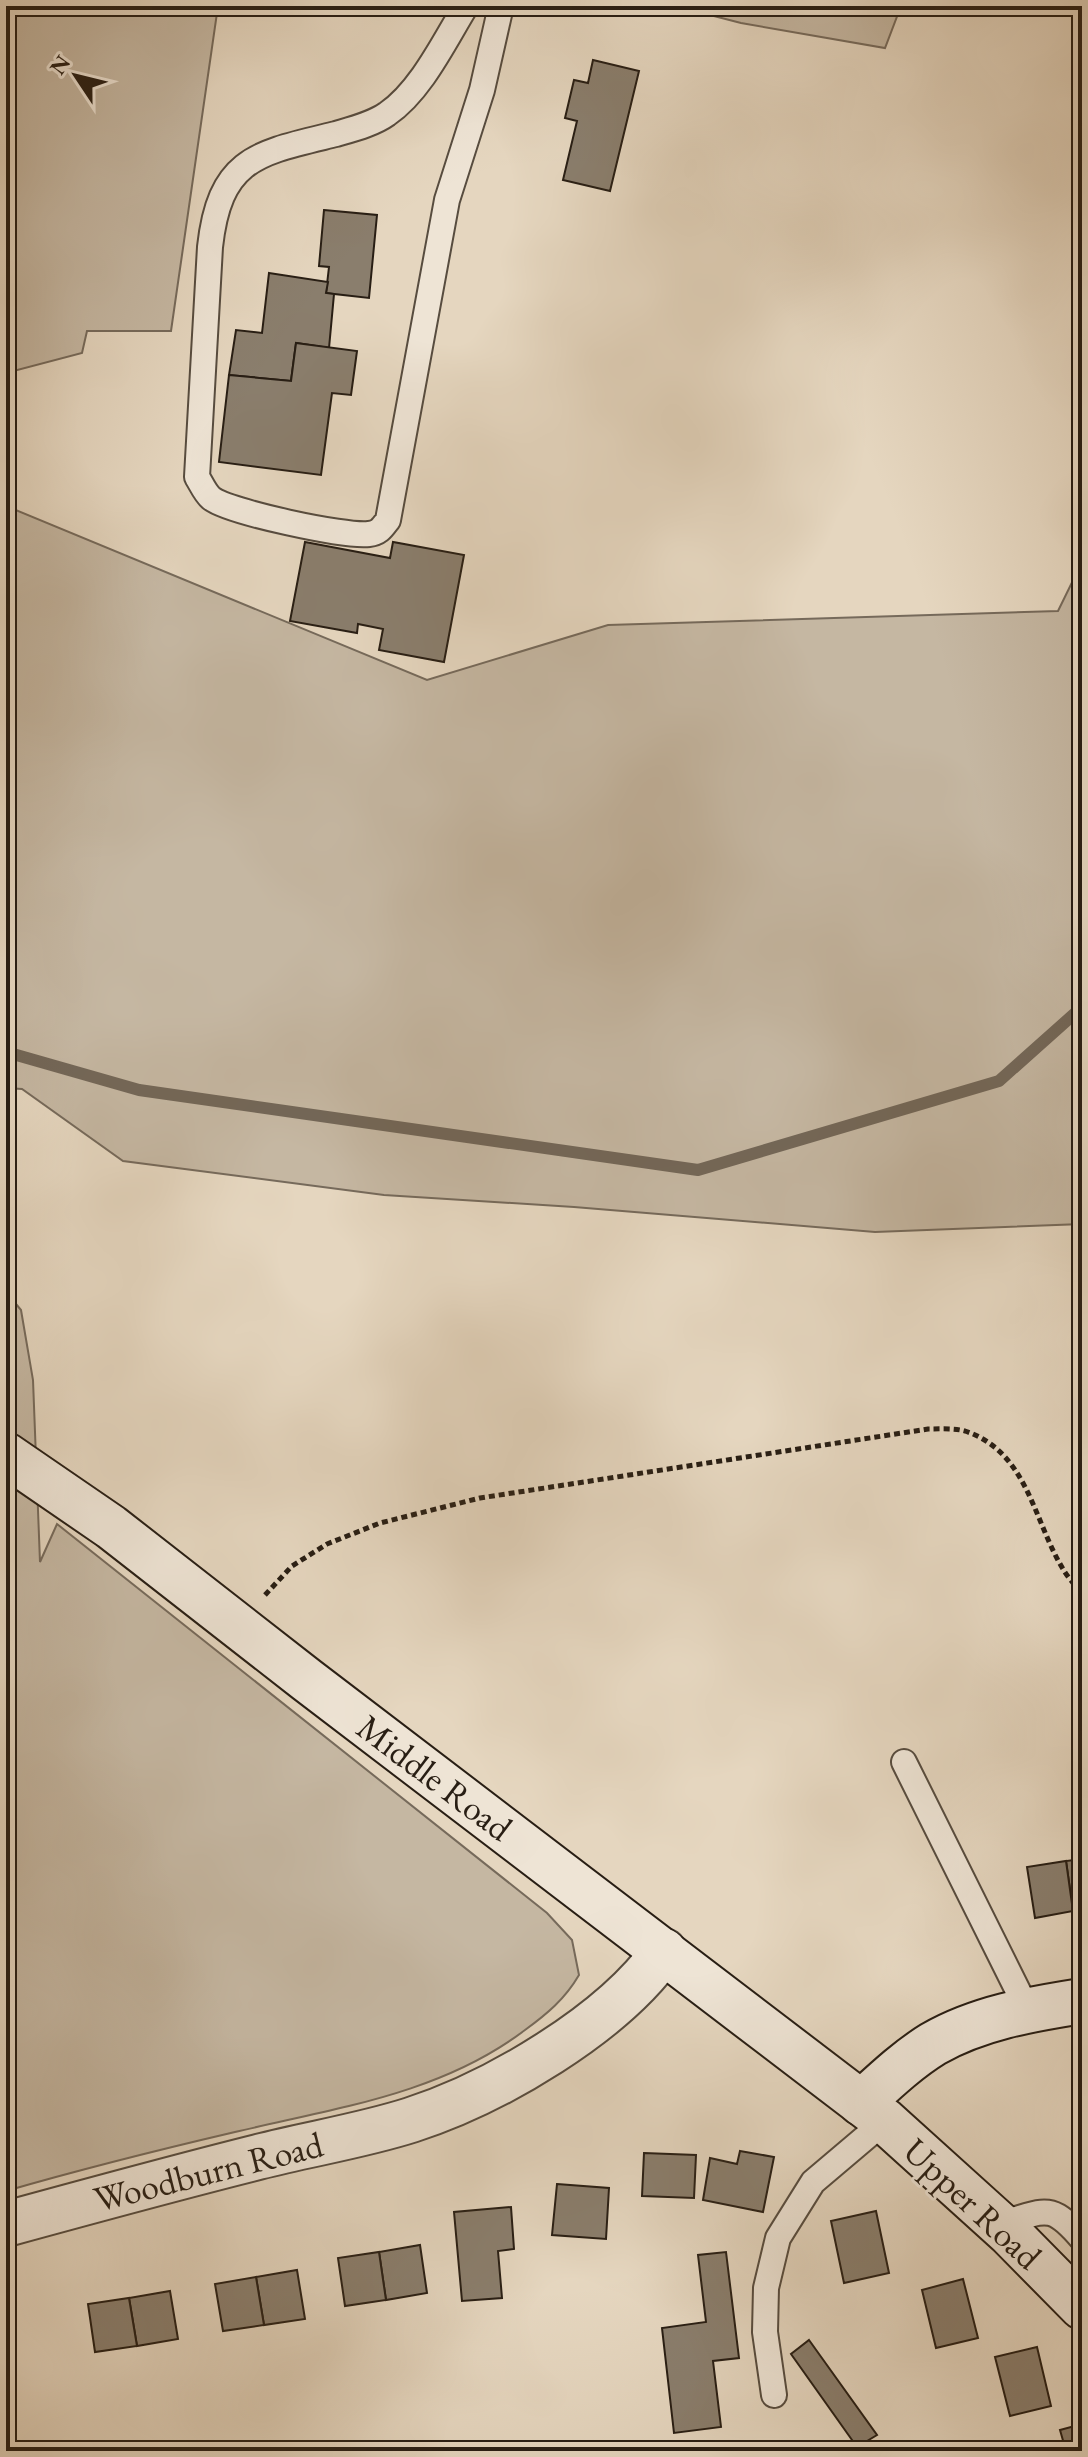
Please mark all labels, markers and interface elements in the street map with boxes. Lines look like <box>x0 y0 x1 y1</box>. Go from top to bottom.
north arrow <box>36 36 116 116</box>
text: N <box>43 49 77 80</box>
street label: Middle Road <box>348 1704 523 1852</box>
street label: Woodburn Road <box>89 2120 328 2223</box>
street label: Upper Road <box>894 2127 1052 2280</box>

